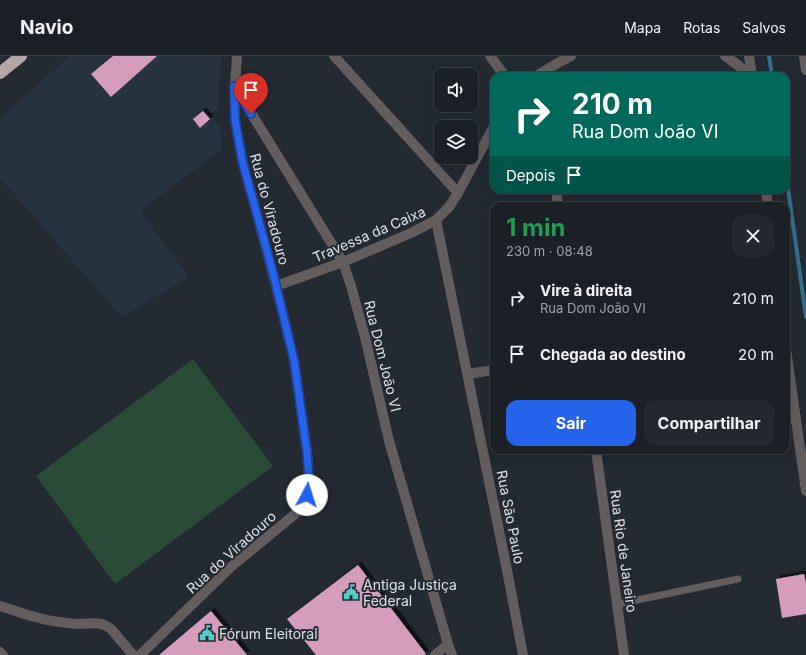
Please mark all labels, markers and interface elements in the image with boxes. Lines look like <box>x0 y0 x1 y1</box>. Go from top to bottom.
text: Navio <box>20 16 73 39</box>
text: Mapa <box>624 19 661 36</box>
text: Rotas <box>683 19 720 36</box>
text: Salvos <box>742 19 786 36</box>
map controls <box>434 68 478 164</box>
button: sound <box>434 68 478 112</box>
pin <box>234 73 268 114</box>
icon: arrive <box>240 79 262 101</box>
text: 210 m <box>572 87 653 121</box>
icon: right <box>506 88 558 140</box>
button: layers <box>434 120 478 164</box>
text: Rua Dom João VI <box>572 121 718 142</box>
street label: Rua do Viradouro <box>247 151 293 267</box>
icon: arrive <box>563 164 585 186</box>
text: Depois <box>506 166 555 185</box>
street label: Travessa da Caixa <box>310 203 428 265</box>
text: 1 min <box>506 213 565 242</box>
button: close <box>732 215 774 257</box>
text: 230 m · 08:48 <box>506 243 593 259</box>
text: Vire à direita <box>540 281 632 300</box>
icon: right <box>506 287 528 309</box>
text: 210 m <box>732 289 774 308</box>
street label: Rua Dom João VI <box>361 299 405 413</box>
text: Rua Dom João VI <box>540 300 646 316</box>
icon: arrive <box>506 343 528 365</box>
text: Chegada ao destino <box>540 345 686 364</box>
text: 20 m <box>738 345 774 364</box>
button: Sair <box>506 400 636 446</box>
button: Compartilhar <box>644 400 774 446</box>
street label: Rua São Paulo <box>494 469 528 565</box>
position arrow <box>286 474 328 516</box>
street label: Rua Rio de Janeiro <box>607 489 641 613</box>
street label: Rua do Viradouro <box>183 507 279 597</box>
place label: Antiga Justiça Federal <box>363 576 457 609</box>
public building icon: Antiga Justiça Federal <box>342 583 360 601</box>
public building icon: Fórum Eleitoral <box>198 624 216 642</box>
place label: Fórum Eleitoral <box>219 625 318 642</box>

